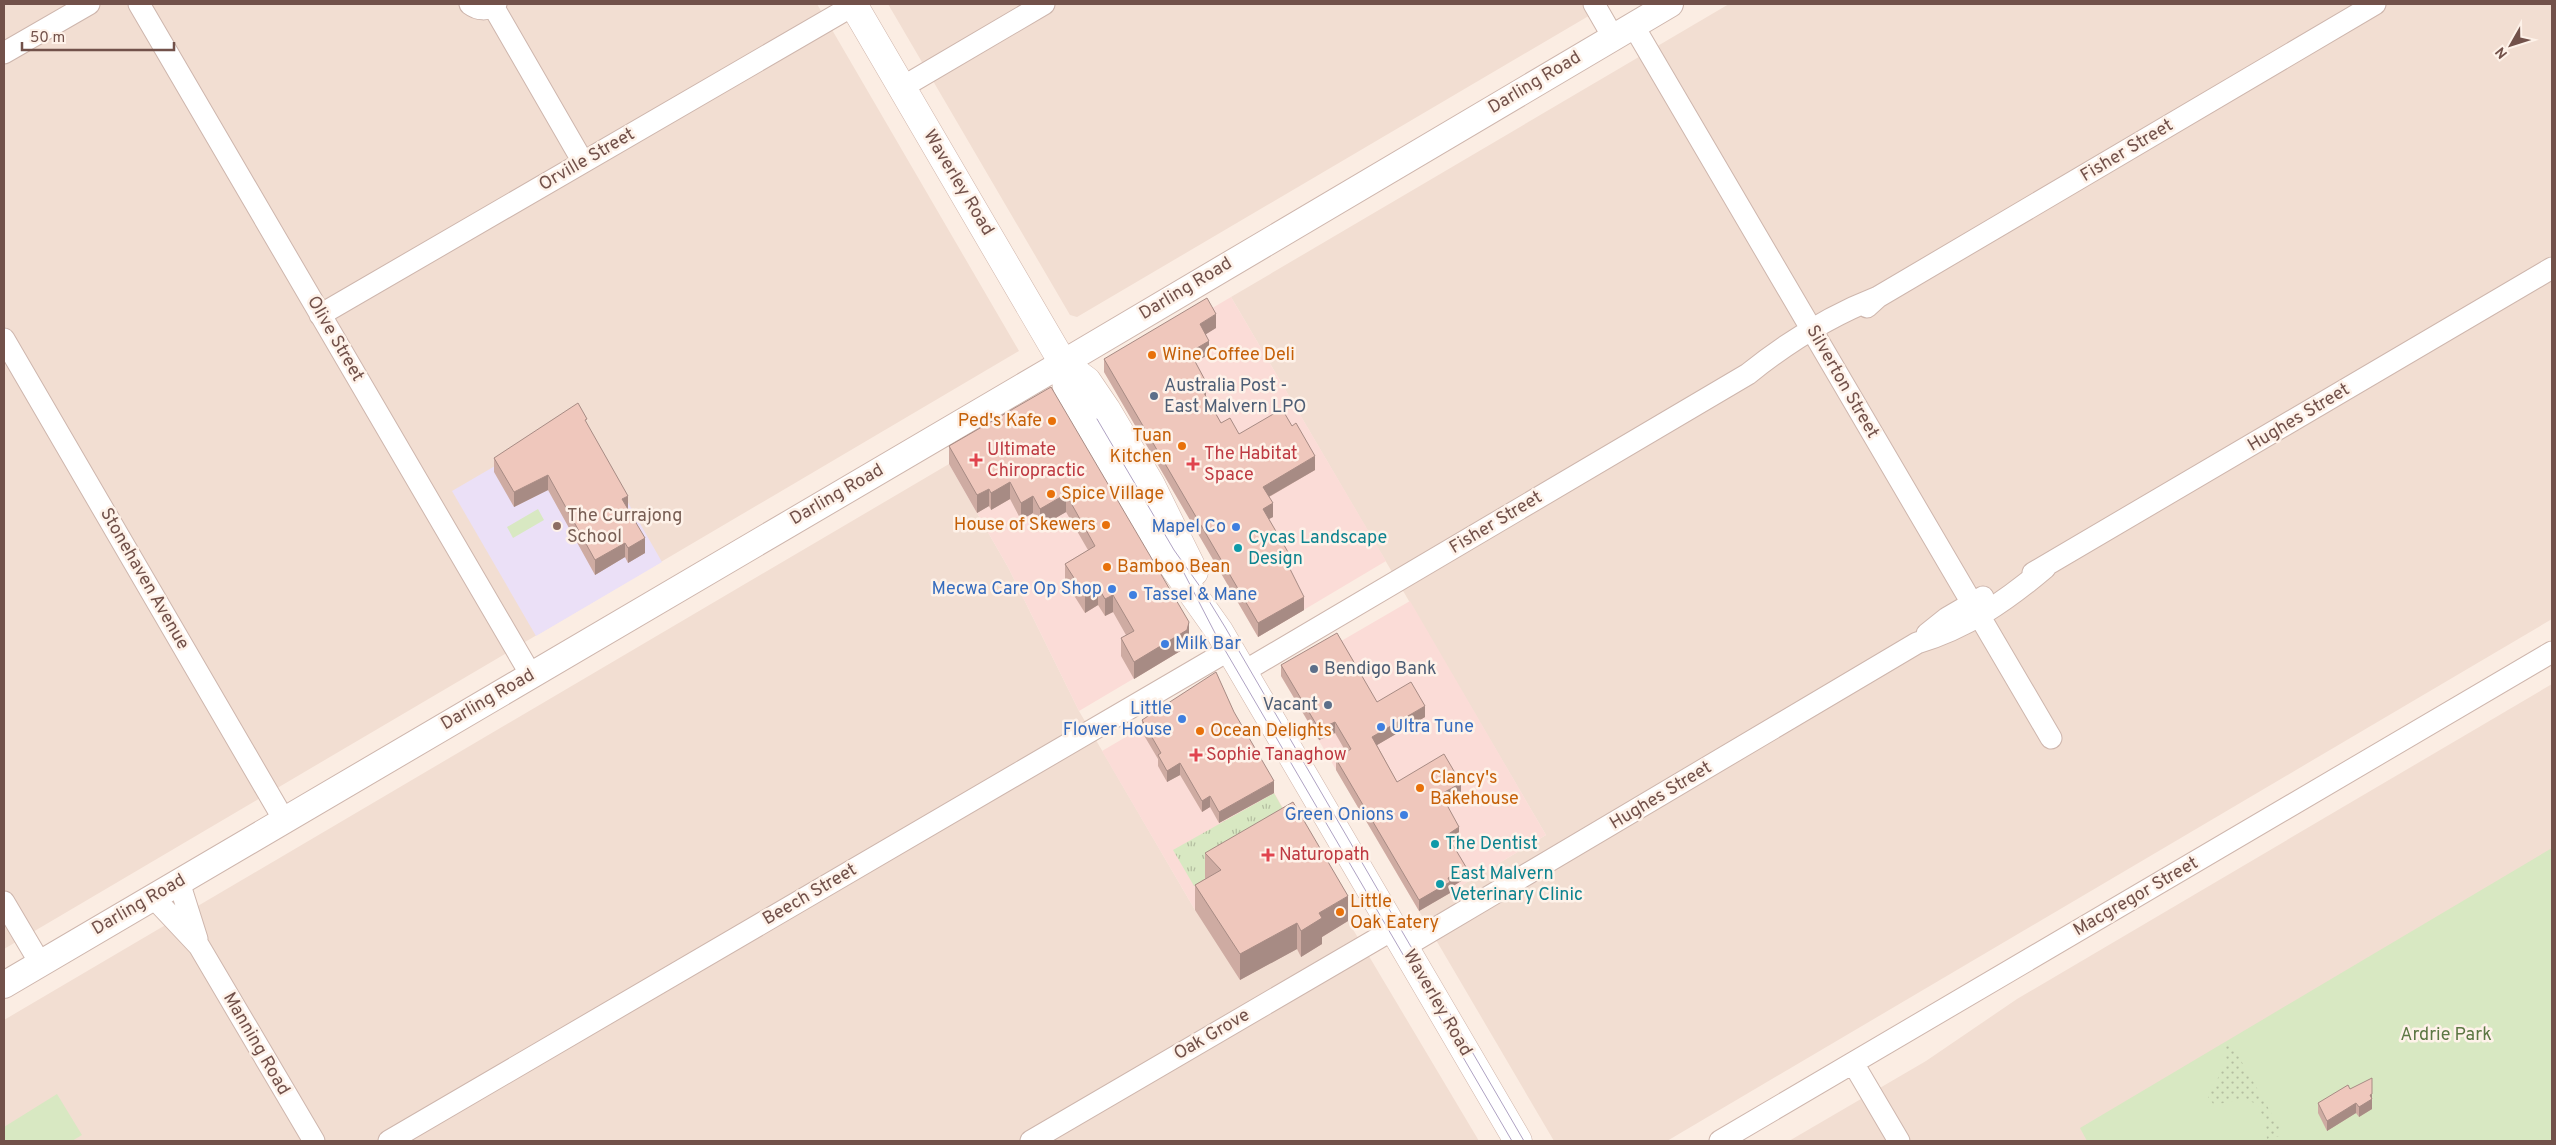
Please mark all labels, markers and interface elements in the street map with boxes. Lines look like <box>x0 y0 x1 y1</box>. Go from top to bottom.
scale bar <box>22 20 175 52</box>
north arrow <box>2486 20 2536 70</box>
text: 50 m <box>30 29 65 48</box>
text: N <box>2492 43 2512 61</box>
street label: Darling Road <box>1484 46 1586 120</box>
street label: Fisher Street <box>2076 114 2178 188</box>
street label: Orville Street <box>535 123 639 197</box>
street label: Waverley Road <box>917 126 999 240</box>
street label: Darling Road <box>1135 252 1237 326</box>
street label: Olive Street <box>301 292 369 386</box>
street label: Silverton Street <box>1800 321 1884 443</box>
place label: Wine Coffee Deli <box>1162 344 1295 367</box>
marker: Wine Coffee Deli <box>1146 349 1158 361</box>
place label: Australia Post - East Malvern LPO <box>1164 375 1306 419</box>
street label: Hughes Street <box>2244 379 2354 457</box>
marker: Australia Post - East Malvern LPO <box>1148 390 1160 402</box>
place label: Ped's Kafe <box>958 410 1042 433</box>
marker: Ped's Kafe <box>1046 415 1058 427</box>
place label: Tuan Kitchen <box>1110 425 1172 469</box>
place label: Ultimate Chiropractic <box>987 439 1085 483</box>
marker: Tuan Kitchen <box>1176 440 1188 452</box>
place label: The Habitat Space <box>1204 443 1298 487</box>
marker: Ultimate Chiropractic <box>969 453 983 467</box>
marker: The Habitat Space <box>1186 457 1200 471</box>
street label: Darling Road <box>786 459 888 531</box>
place label: Spice Village <box>1061 483 1164 506</box>
street label: Fisher Street <box>1445 486 1547 560</box>
marker: Spice Village <box>1045 488 1057 500</box>
street label: Stonehaven Avenue <box>94 504 194 654</box>
place label: The Currajong School <box>567 505 682 549</box>
place label: House of Skewers <box>954 514 1096 537</box>
place label: Mapel Co <box>1151 516 1226 539</box>
marker: House of Skewers <box>1100 519 1112 531</box>
marker: The Currajong School <box>551 520 563 532</box>
marker: Mapel Co <box>1230 521 1242 533</box>
place label: Cycas Landscape Design <box>1248 527 1387 571</box>
marker: Cycas Landscape Design <box>1232 542 1244 554</box>
place label: Bamboo Bean <box>1117 556 1230 579</box>
marker: Bamboo Bean <box>1101 561 1113 573</box>
place label: Mecwa Care Op Shop <box>932 578 1102 601</box>
marker: Mecwa Care Op Shop <box>1106 583 1118 595</box>
place label: Tassel & Mane <box>1143 584 1257 607</box>
marker: Tassel & Mane <box>1127 589 1139 601</box>
place label: Milk Bar <box>1175 633 1241 656</box>
marker: Milk Bar <box>1159 638 1171 650</box>
place label: Bendigo Bank <box>1324 658 1437 681</box>
marker: Bendigo Bank <box>1308 663 1320 675</box>
street label: Darling Road <box>437 664 539 736</box>
place label: Vacant <box>1263 694 1318 717</box>
place label: Little Flower House <box>1063 698 1172 742</box>
marker: Vacant <box>1322 699 1334 711</box>
marker: Little Flower House <box>1176 713 1188 725</box>
place label: Ultra Tune <box>1391 716 1474 739</box>
place label: Ocean Delights <box>1210 720 1332 743</box>
marker: Ultra Tune <box>1375 721 1387 733</box>
marker: Ocean Delights <box>1194 725 1206 737</box>
place label: Sophie Tanaghow <box>1206 744 1347 767</box>
marker: Sophie Tanaghow <box>1190 749 1202 761</box>
street label: Hughes Street <box>1606 757 1716 835</box>
place label: Clancy's Bakehouse <box>1430 767 1519 811</box>
marker: Clancy's Bakehouse <box>1414 782 1426 794</box>
place label: Green Onions <box>1284 804 1394 827</box>
marker: Green Onions <box>1398 809 1410 821</box>
place label: The Dentist <box>1445 833 1538 856</box>
marker: The Dentist <box>1429 838 1441 850</box>
place label: Naturopath <box>1279 844 1370 867</box>
marker: Naturopath <box>1261 848 1275 862</box>
street label: Macgregor Street <box>2069 852 2203 942</box>
street label: Beech Street <box>759 859 861 931</box>
place label: East Malvern Veterinary Clinic <box>1450 863 1583 907</box>
street label: Darling Road <box>88 869 190 941</box>
marker: East Malvern Veterinary Clinic <box>1434 878 1446 890</box>
place label: Little Oak Eatery <box>1350 891 1439 935</box>
marker: Little Oak Eatery <box>1334 906 1346 918</box>
street label: Waverley Road <box>1397 946 1477 1060</box>
street label: Manning Road <box>217 988 295 1100</box>
street label: Oak Grove <box>1170 1004 1254 1066</box>
park label: Ardrie Park <box>2400 1024 2492 1047</box>

